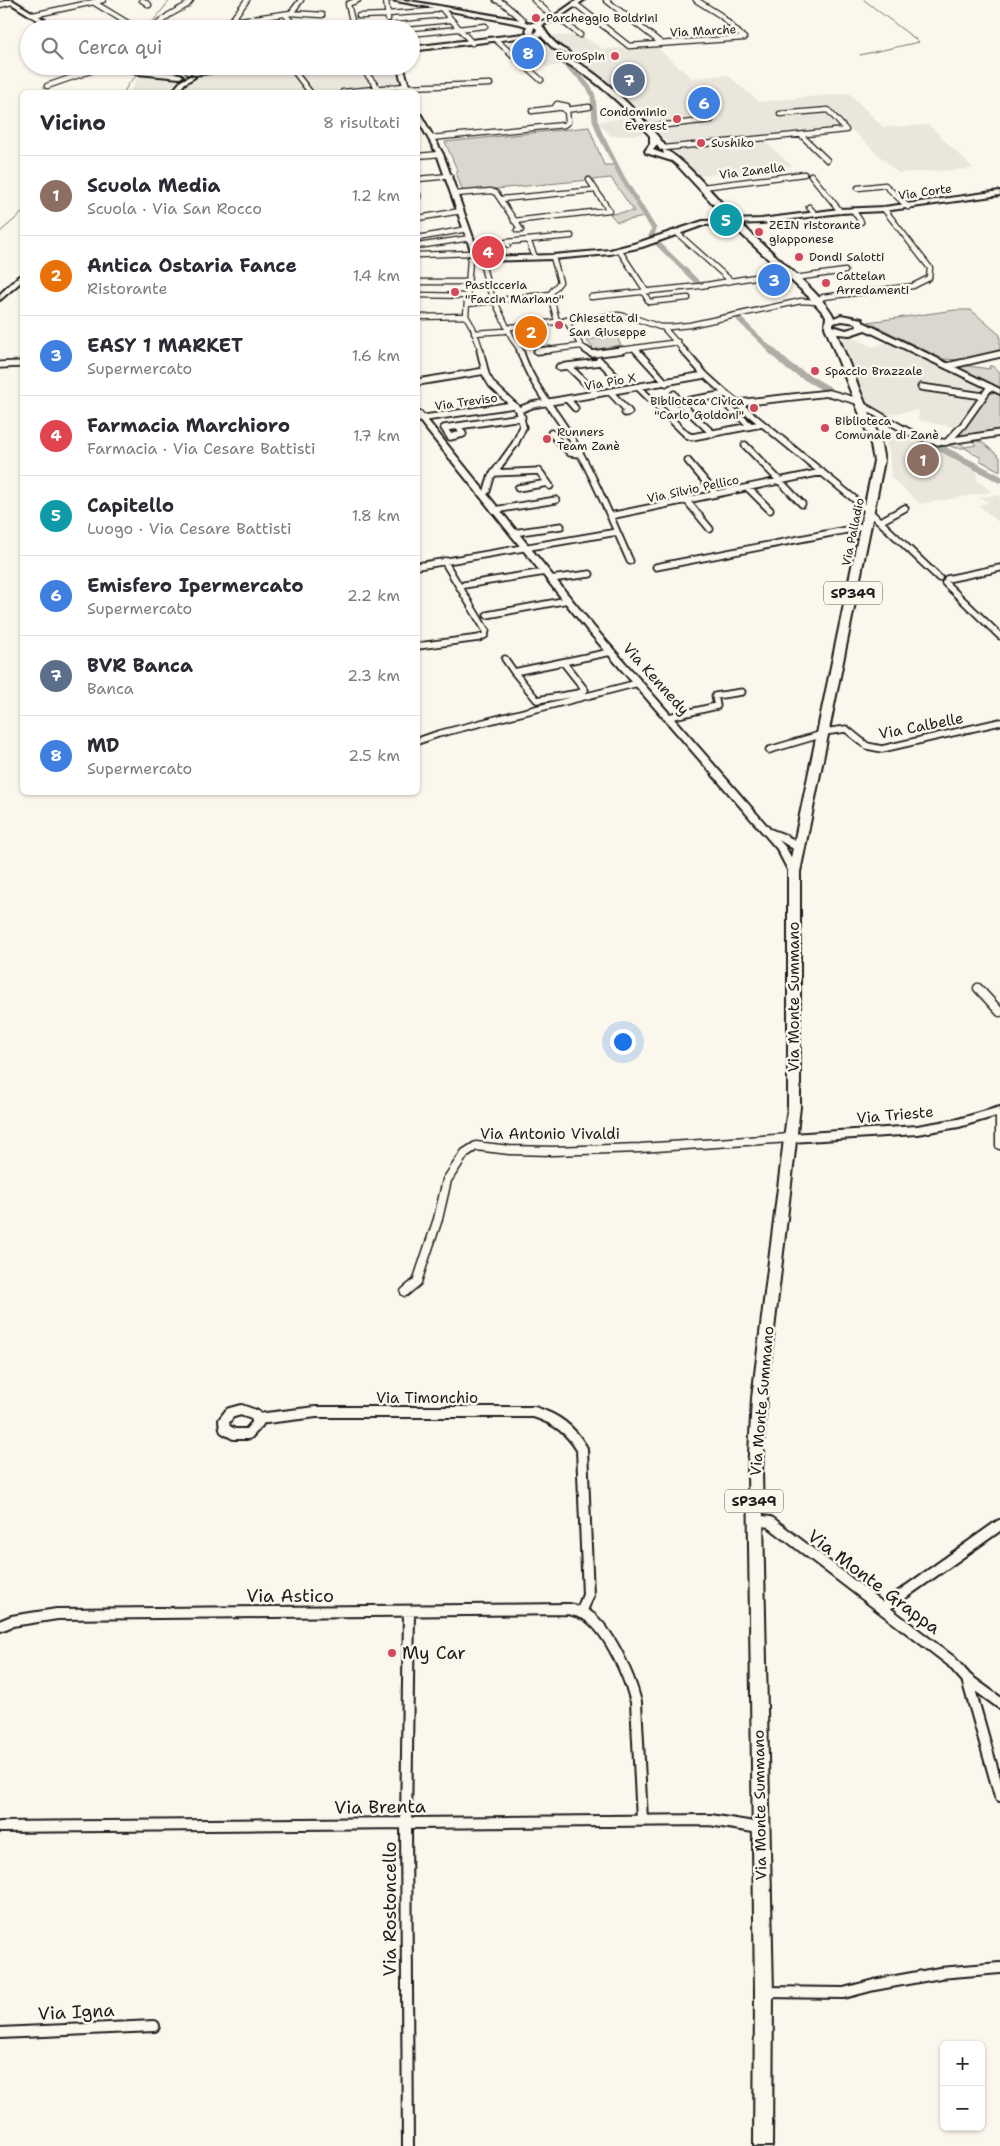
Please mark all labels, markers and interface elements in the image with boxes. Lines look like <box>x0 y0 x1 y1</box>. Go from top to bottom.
place label: Parcheggio Boldrini <box>546 10 658 26</box>
marker: Parcheggio Boldrini <box>530 12 542 24</box>
search box <box>20 20 420 75</box>
street label: Via Marche <box>669 21 737 41</box>
icon: search <box>38 34 66 62</box>
pin: 8 <box>512 34 544 72</box>
text: Cerca qui <box>78 35 162 60</box>
place label: EuroSpin <box>555 48 605 64</box>
marker: EuroSpin <box>609 50 621 62</box>
pin: 7 <box>613 61 645 99</box>
pin: 6 <box>688 84 720 122</box>
place label: Condominio Everest <box>599 104 667 134</box>
text: Vicino <box>40 109 106 137</box>
text: 8 risultati <box>323 112 400 133</box>
marker: Condominio Everest <box>671 113 683 125</box>
place label: Sushiko <box>711 135 754 151</box>
marker: Sushiko <box>695 137 707 149</box>
street label: Via Zanella <box>718 159 786 183</box>
text: Scuola Media <box>87 173 220 198</box>
street label: Via Corte <box>897 180 953 204</box>
text: 1 <box>52 185 60 206</box>
text: 1.2 km <box>352 185 400 206</box>
text: Scuola · Via San Rocco <box>87 198 262 219</box>
pin: 5 <box>710 201 742 239</box>
place label: ZEIN ristorante giapponese <box>769 217 861 247</box>
marker: ZEIN ristorante giapponese <box>753 226 765 238</box>
pin: 4 <box>472 233 504 271</box>
place label: Dondi Salotti <box>809 249 884 265</box>
marker: Dondi Salotti <box>793 251 805 263</box>
text: Antica Ostaria Fance <box>87 253 297 278</box>
pin: 3 <box>758 261 790 299</box>
text: 2 <box>50 265 62 286</box>
text: 1.4 km <box>353 265 400 286</box>
place label: Cattelan Arredamenti <box>836 268 909 298</box>
place label: Pasticceria "Faccin Mariano" <box>465 277 564 307</box>
marker: Cattelan Arredamenti <box>820 277 832 289</box>
text: Ristorante <box>87 278 168 299</box>
marker: Pasticceria "Faccin Mariano" <box>449 286 461 298</box>
place label: Chiesetta di San Giuseppe <box>569 310 647 340</box>
pin: 2 <box>515 313 547 351</box>
marker: Chiesetta di San Giuseppe <box>553 319 565 331</box>
text: EASY 1 MARKET <box>87 333 243 358</box>
text: 3 <box>50 345 62 366</box>
text: 1.6 km <box>352 345 400 366</box>
text: Supermercato <box>87 358 192 379</box>
place label: Spaccio Brazzale <box>825 363 923 379</box>
marker: Spaccio Brazzale <box>809 365 821 377</box>
street label: Via Pio X <box>583 370 637 394</box>
street label: Via Treviso <box>434 390 498 414</box>
place label: Biblioteca Civica "Carlo Goldoni" <box>650 393 745 423</box>
marker: Biblioteca Civica "Carlo Goldoni" <box>748 402 760 414</box>
text: Farmacia Marchioro <box>87 413 290 438</box>
place label: Biblioteca Comunale di Zanè <box>835 413 939 443</box>
marker: Biblioteca Comunale di Zanè <box>819 422 831 434</box>
place label: Runners Team Zanè <box>557 424 620 454</box>
text: 4 <box>50 425 62 446</box>
text: 1.7 km <box>353 425 400 446</box>
marker: Runners Team Zanè <box>541 433 553 445</box>
text: Farmacia · Via Cesare Battisti <box>87 438 316 459</box>
pin: 1 <box>907 441 939 479</box>
street label: Via Silvio Pellico <box>646 471 740 507</box>
text: Capitello <box>87 493 174 518</box>
street label: Via Palladio <box>838 497 868 567</box>
text: 5 <box>51 505 61 526</box>
text: 1.8 km <box>352 505 400 526</box>
text: Luogo · Via Cesare Battisti <box>87 518 292 539</box>
text: Emisfero Ipermercato <box>87 573 304 598</box>
road number: SP349 <box>824 582 882 604</box>
text: 6 <box>50 585 62 606</box>
text: 2.2 km <box>347 585 400 606</box>
text: Supermercato <box>87 598 192 619</box>
street label: Via Kennedy <box>618 639 694 719</box>
text: BVR Banca <box>87 653 193 678</box>
text: 7 <box>50 665 62 686</box>
text: 2.3 km <box>347 665 400 686</box>
text: Banca <box>87 678 134 699</box>
street label: Via Calbelle <box>877 708 965 744</box>
text: MD <box>87 733 120 758</box>
text: 8 <box>50 745 62 766</box>
text: 2.5 km <box>348 745 400 766</box>
text: Supermercato <box>87 758 192 779</box>
street label: Via Monte Summano <box>784 922 804 1072</box>
your location <box>610 1029 636 1055</box>
street label: Via Trieste <box>856 1102 934 1128</box>
street label: Via Antonio Vivaldi <box>480 1124 620 1144</box>
street label: Via Monte Summano <box>745 1325 779 1477</box>
street label: Via Timonchio <box>376 1388 478 1408</box>
road number: SP349 <box>725 1490 783 1512</box>
street label: Via Monte Grappa <box>803 1524 945 1640</box>
street label: Via Astico <box>246 1584 334 1608</box>
place label: My Car <box>402 1641 466 1665</box>
marker: My Car <box>386 1647 398 1659</box>
street label: Via Monte Summano <box>749 1730 771 1880</box>
street label: Via Brenta <box>334 1794 426 1820</box>
street label: Via Rostoncello <box>378 1842 402 1976</box>
street label: Via Igna <box>37 1998 115 2026</box>
map controls <box>940 2041 985 2131</box>
button: + <box>940 2041 985 2086</box>
button: − <box>940 2086 985 2131</box>

